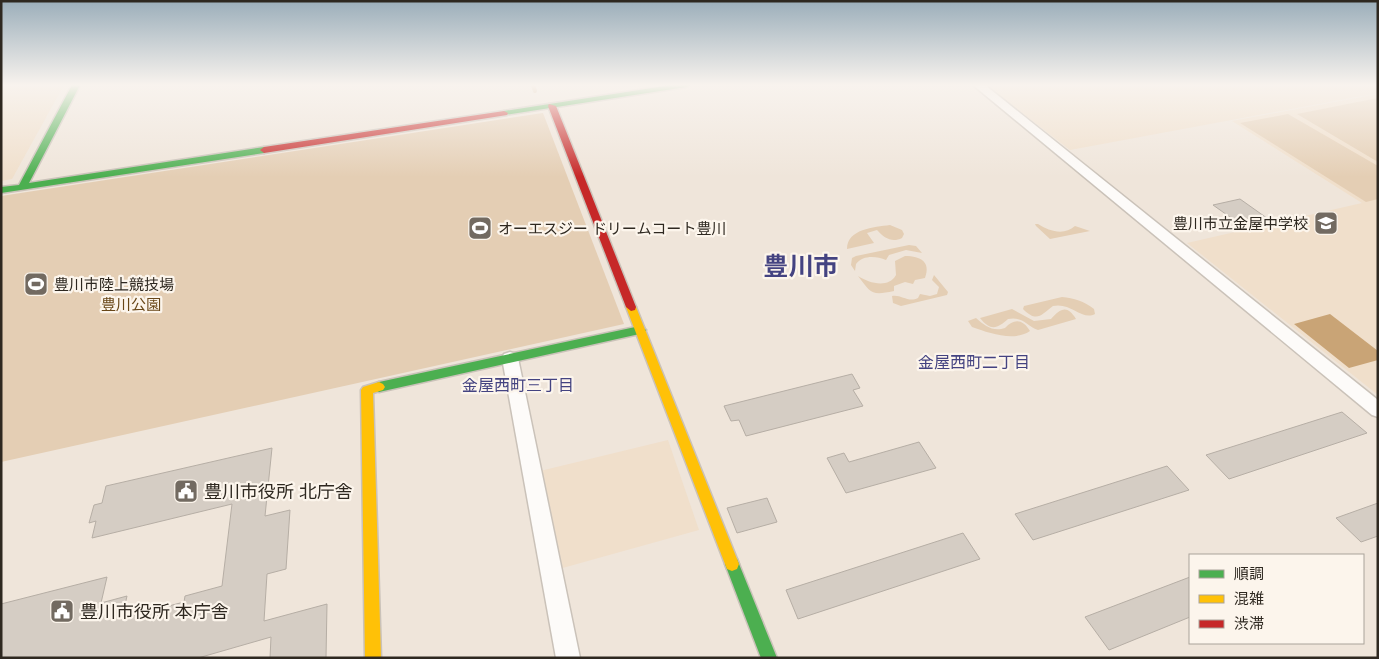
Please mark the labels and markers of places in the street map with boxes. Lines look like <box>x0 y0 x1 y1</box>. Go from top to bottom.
school or university icon: 豊川市立金屋中学校 <box>1313 210 1339 236</box>
place label: 豊川市立金屋中学校 <box>1173 214 1308 233</box>
sports icon: オーエスジー ドリームコート豊川 <box>467 215 493 241</box>
place label: オーエスジー ドリームコート豊川 <box>498 219 726 238</box>
sports icon: 豊川市陸上競技場 <box>23 271 49 297</box>
place label: 豊川市陸上競技場 <box>54 275 174 294</box>
public building icon: 豊川市役所 北庁舎 <box>173 478 199 504</box>
place label: 豊川市役所 北庁舎 <box>204 480 353 503</box>
public building icon: 豊川市役所 本庁舎 <box>49 598 75 624</box>
place label: 豊川市役所 本庁舎 <box>80 600 229 623</box>

